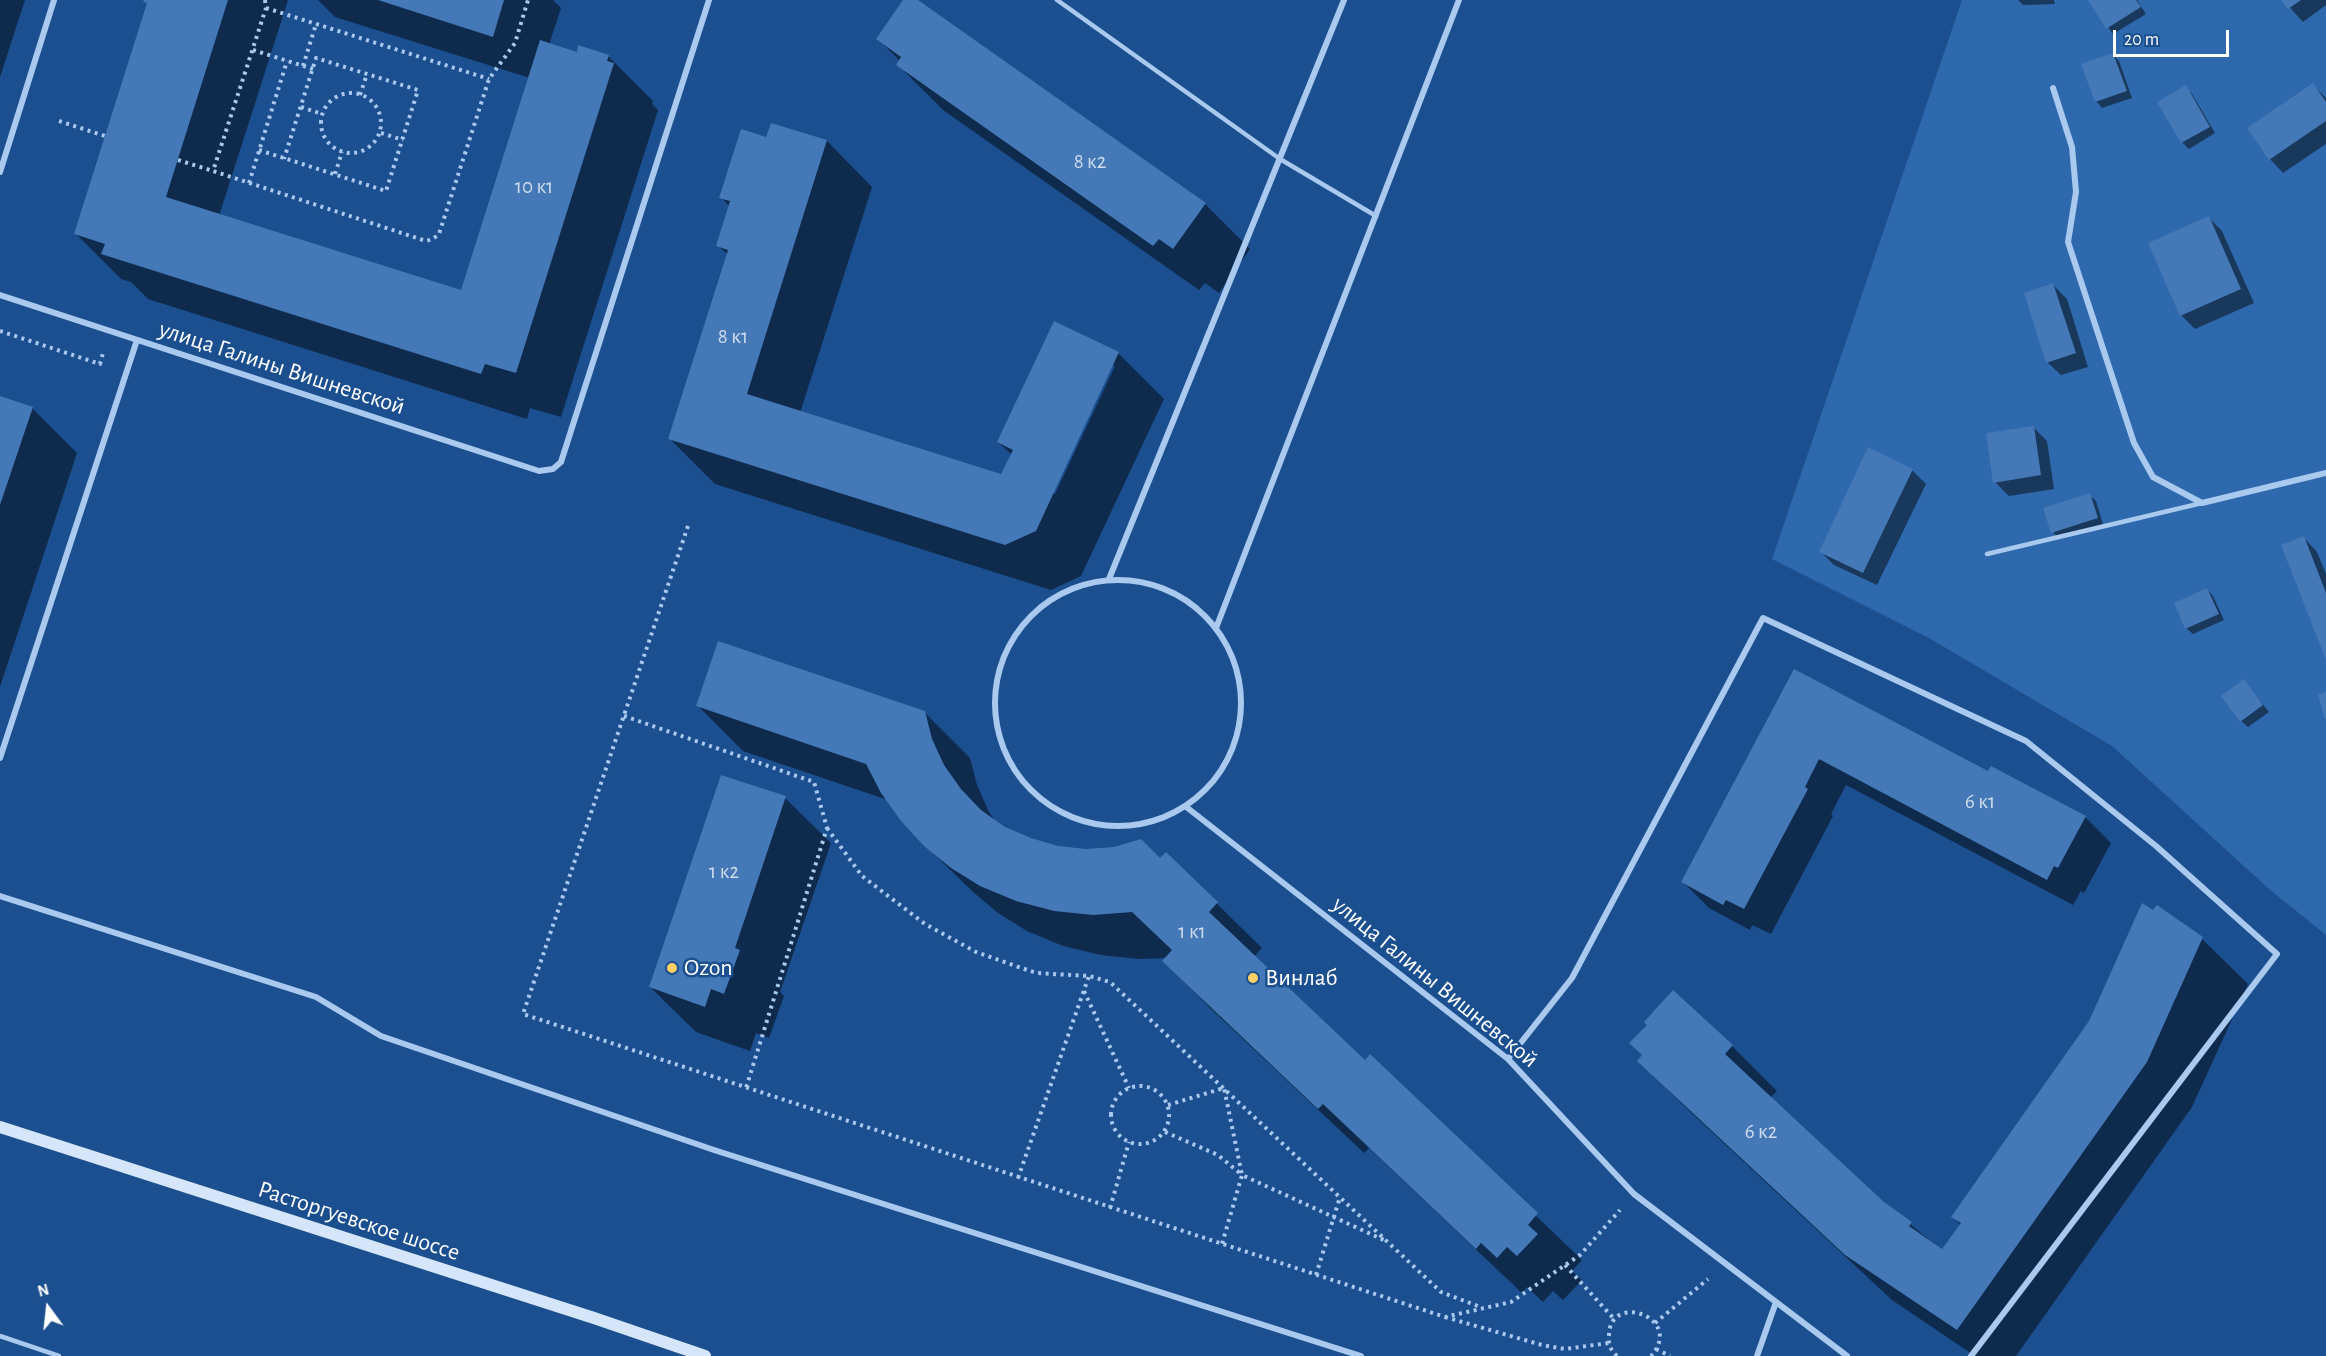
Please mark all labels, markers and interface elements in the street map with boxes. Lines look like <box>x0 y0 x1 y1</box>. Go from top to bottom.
scale bar <box>2116 18 2232 56</box>
text: 20 m <box>2124 31 2159 49</box>
house number: 8 к2 <box>1074 149 1106 175</box>
house number: 10 к1 <box>515 174 553 200</box>
street label: улица Галины Вишневской <box>155 315 409 421</box>
house number: 8 к1 <box>718 324 748 350</box>
house number: 6 к1 <box>1965 789 1995 815</box>
house number: 1 к2 <box>709 859 739 885</box>
street label: улица Галины Вишневской <box>1326 890 1544 1074</box>
house number: 1 к1 <box>1178 919 1206 945</box>
place label: Ozon <box>684 954 733 982</box>
marker: Ozon <box>665 961 679 975</box>
place label: Винлаб <box>1265 964 1338 992</box>
marker: Винлаб <box>1246 971 1260 985</box>
house number: 6 к2 <box>1745 1119 1777 1145</box>
street label: Расторгуевское шоссе <box>254 1175 464 1267</box>
north arrow <box>18 1278 78 1338</box>
text: N <box>36 1281 51 1300</box>

